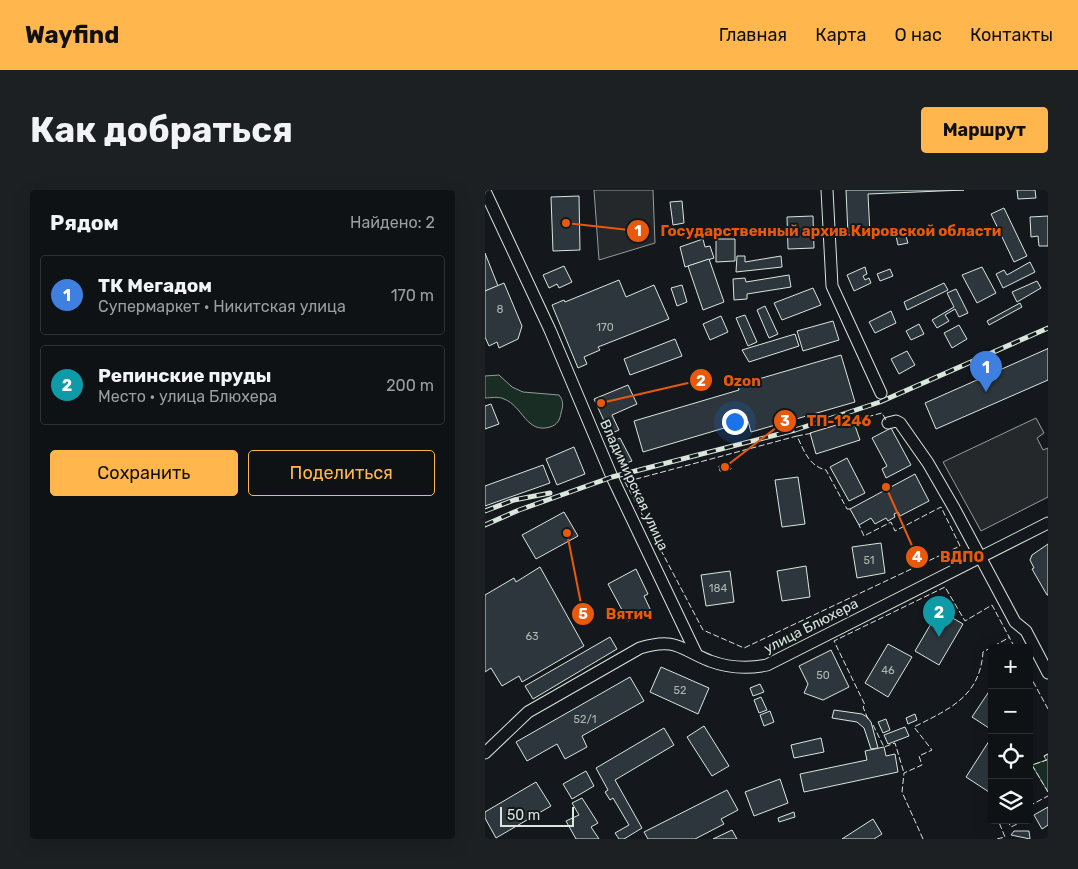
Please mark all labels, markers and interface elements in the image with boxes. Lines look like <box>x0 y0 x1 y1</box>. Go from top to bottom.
text: Wayfind <box>25 21 119 49</box>
text: Главная <box>719 24 787 46</box>
text: Карта <box>815 24 867 46</box>
text: О нас <box>895 24 942 46</box>
text: Контакты <box>970 24 1053 46</box>
button: Маршрут <box>921 107 1048 153</box>
text: Как добраться <box>30 109 293 151</box>
text: Рядом <box>50 210 119 235</box>
text: Найдено: 2 <box>350 213 435 232</box>
callout: Государственный архив Кировской области <box>626 216 1011 246</box>
text: 1 <box>634 222 642 240</box>
text: Государственный архив Кировской области <box>661 222 1001 240</box>
text: ТК Мегадом <box>98 274 212 297</box>
text: 1 <box>63 286 71 305</box>
text: 170 m <box>391 286 434 305</box>
text: Супермаркет · Никитская улица <box>98 297 346 316</box>
house number: 8 <box>497 303 504 316</box>
house number: 170 <box>596 321 614 334</box>
pin: 1 <box>970 351 1002 392</box>
text: Репинские пруды <box>98 364 271 387</box>
callout: Ozon <box>688 365 771 395</box>
text: 2 <box>696 372 706 390</box>
text: Ozon <box>723 372 761 390</box>
text: 2 <box>62 376 72 395</box>
text: 200 m <box>386 376 434 395</box>
text: Место · улица Блюхера <box>98 387 277 406</box>
callout: ТП-1246 <box>772 406 882 436</box>
your location <box>722 409 748 435</box>
text: 3 <box>780 412 790 430</box>
text: ТП-1246 <box>807 412 871 430</box>
street label: Владимирская улица <box>596 417 672 553</box>
button: Сохранить <box>50 450 238 496</box>
button: Поделиться <box>248 450 435 496</box>
callout: ВДПО <box>905 542 994 572</box>
text: 4 <box>912 548 922 566</box>
text: ВДПО <box>940 548 984 566</box>
house number: 51 <box>863 554 875 567</box>
house number: 184 <box>709 582 727 595</box>
street label: улица Блюхера <box>761 595 861 657</box>
pin: 2 <box>923 596 955 637</box>
callout: Вятич <box>571 599 662 629</box>
text: 5 <box>578 605 588 623</box>
text: Вятич <box>606 605 652 623</box>
house number: 63 <box>525 630 539 643</box>
map controls <box>988 644 1033 824</box>
button: + <box>988 644 1033 689</box>
house number: 46 <box>881 664 895 677</box>
house number: 50 <box>816 669 830 682</box>
house number: 52 <box>674 684 687 697</box>
button: − <box>988 689 1033 734</box>
house number: 52/1 <box>574 713 596 726</box>
button: locate <box>988 734 1033 779</box>
button: layers <box>988 779 1033 824</box>
scale bar <box>500 804 574 827</box>
text: 50 m <box>507 807 540 824</box>

